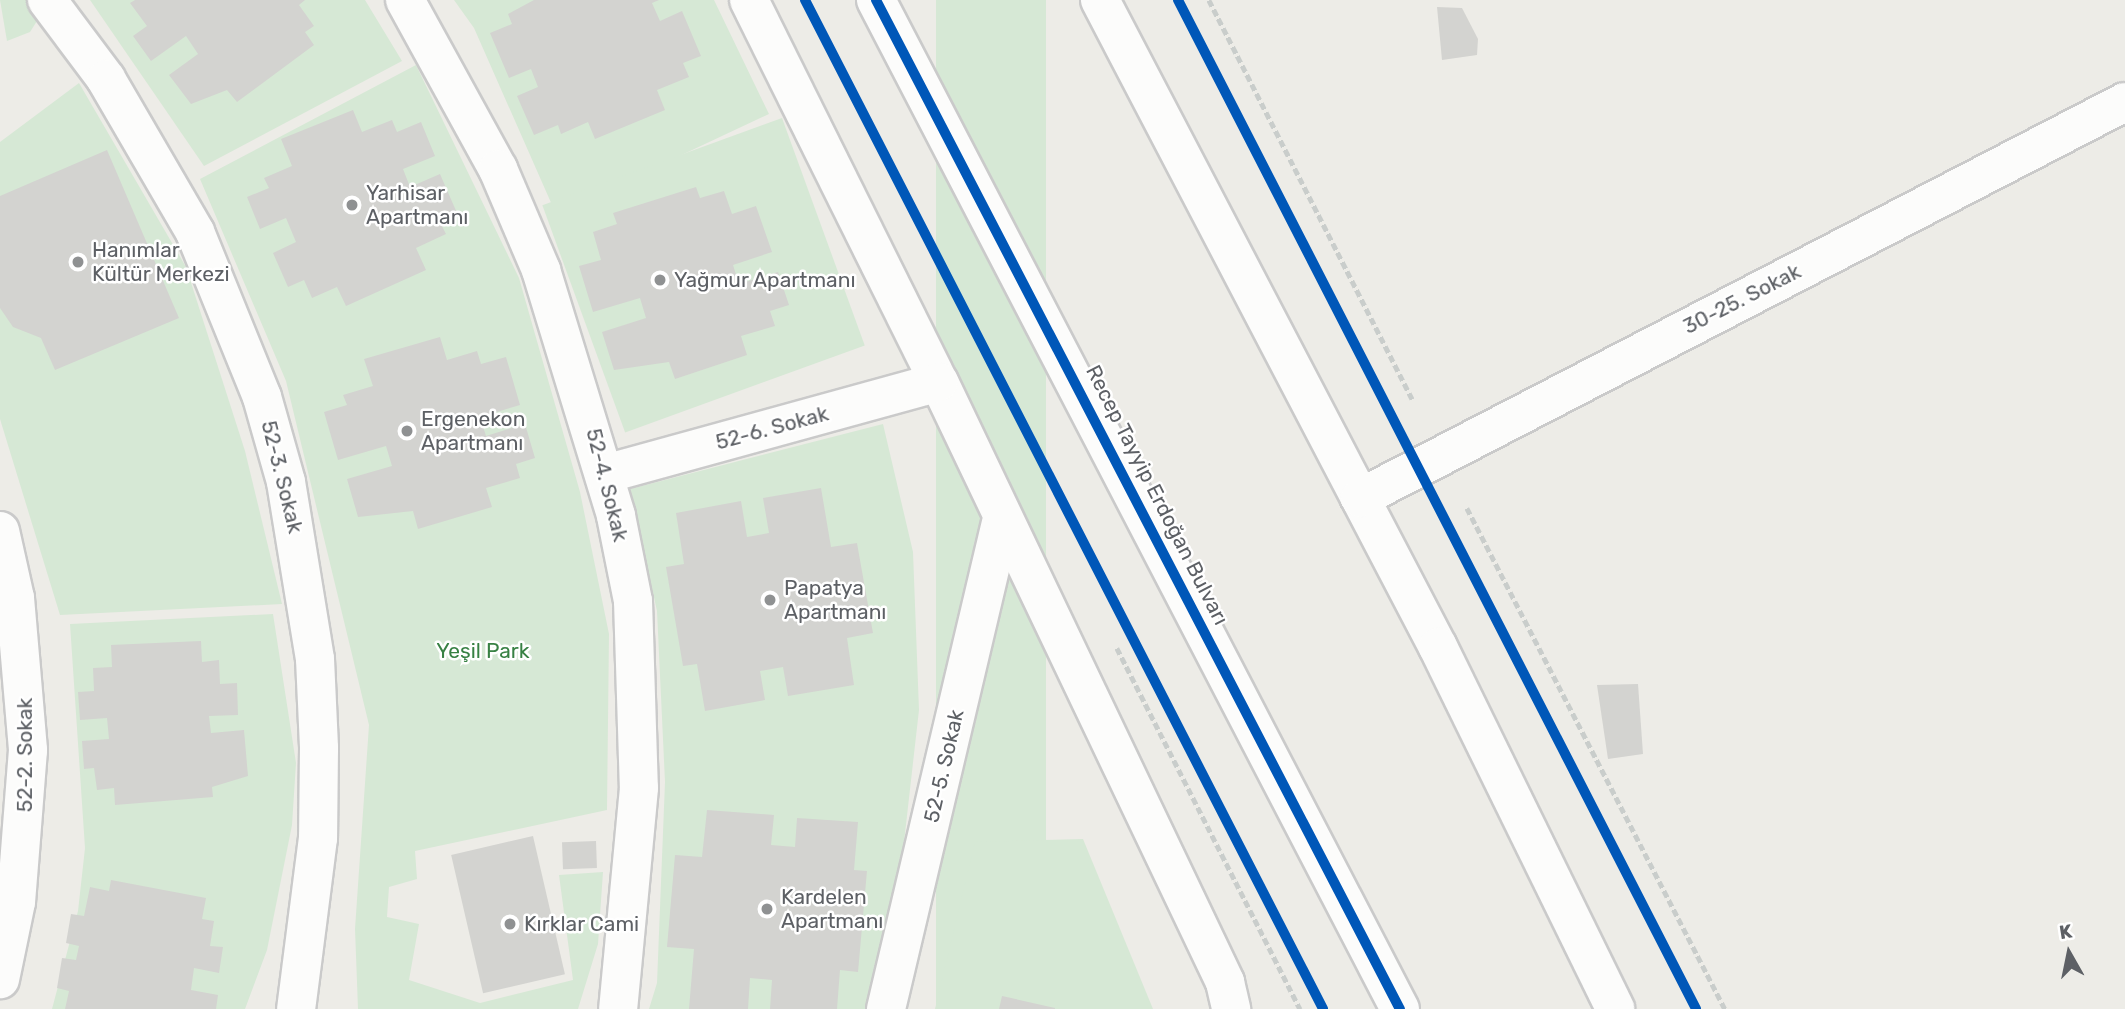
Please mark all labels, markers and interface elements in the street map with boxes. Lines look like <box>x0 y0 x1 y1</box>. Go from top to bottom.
place label: Yarhisar Apartmanı <box>366 180 468 230</box>
marker: Yarhisar Apartmanı <box>344 197 360 213</box>
place label: Hanımlar Kültür Merkezi <box>92 237 230 287</box>
marker: Hanımlar Kültür Merkezi <box>70 254 86 270</box>
street label: 30-25. Sokak <box>1679 259 1805 339</box>
place label: Yağmur Apartmanı <box>674 267 857 293</box>
marker: Yağmur Apartmanı <box>652 272 668 288</box>
street label: Recep Tayyip Erdoğan Bulvarı <box>1080 361 1234 629</box>
street label: 52-6. Sokak <box>713 401 831 455</box>
place label: Ergenekon Apartmanı <box>421 406 525 456</box>
street label: 52-3. Sokak <box>256 418 308 536</box>
marker: Ergenekon Apartmanı <box>399 423 415 439</box>
street label: 52-4. Sokak <box>581 426 633 544</box>
place label: Papatya Apartmanı <box>784 575 886 625</box>
marker: Papatya Apartmanı <box>762 592 778 608</box>
park label: Yeşil Park <box>436 638 530 664</box>
street label: 52-2. Sokak <box>12 698 38 812</box>
street label: 52-5. Sokak <box>919 707 969 825</box>
place label: Kardelen Apartmanı <box>781 884 883 934</box>
marker: Kardelen Apartmanı <box>759 901 775 917</box>
place label: Kırklar Cami <box>524 911 640 937</box>
marker: Kırklar Cami <box>502 916 518 932</box>
north arrow <box>2034 918 2104 988</box>
text: K <box>2058 919 2074 944</box>

